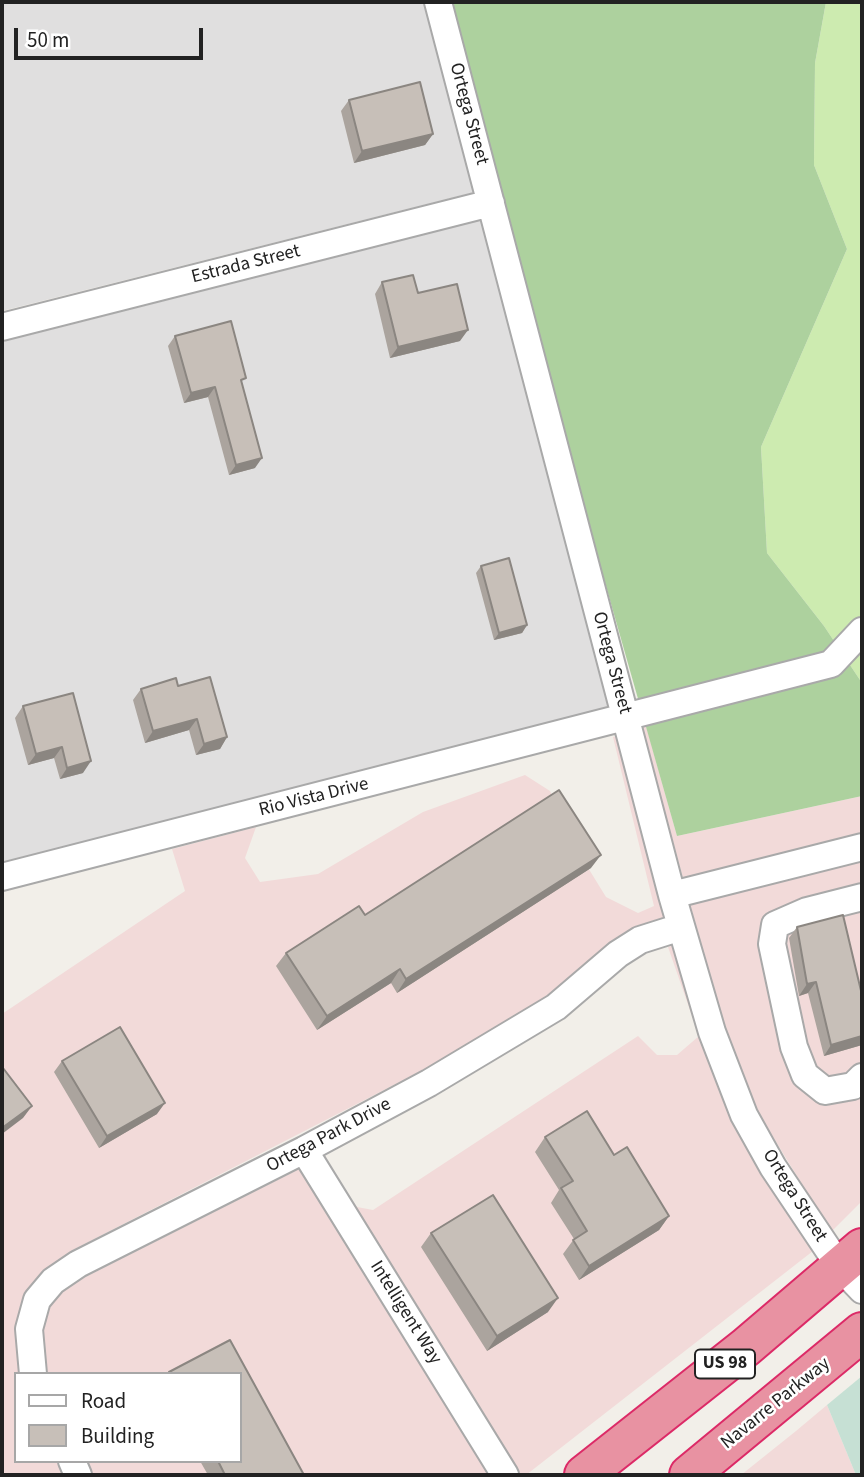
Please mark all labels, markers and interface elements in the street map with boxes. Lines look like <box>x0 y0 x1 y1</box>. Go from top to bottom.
scale bar <box>18 14 206 58</box>
text: 50 m <box>27 25 69 55</box>
street label: Ortega Street <box>443 60 493 168</box>
street label: Estrada Street <box>189 240 303 290</box>
street label: Ortega Street <box>586 609 636 717</box>
street label: Rio Vista Drive <box>257 773 371 823</box>
street label: Ortega Park Drive <box>263 1094 395 1178</box>
street label: Ortega Street <box>757 1145 831 1247</box>
street label: Intelligent Way <box>364 1257 446 1369</box>
road number: US 98 <box>695 1350 755 1378</box>
street label: Navarre Parkway <box>717 1353 835 1455</box>
legend <box>14 1372 242 1463</box>
text: Road <box>81 1386 126 1416</box>
text: Building <box>81 1421 154 1451</box>

